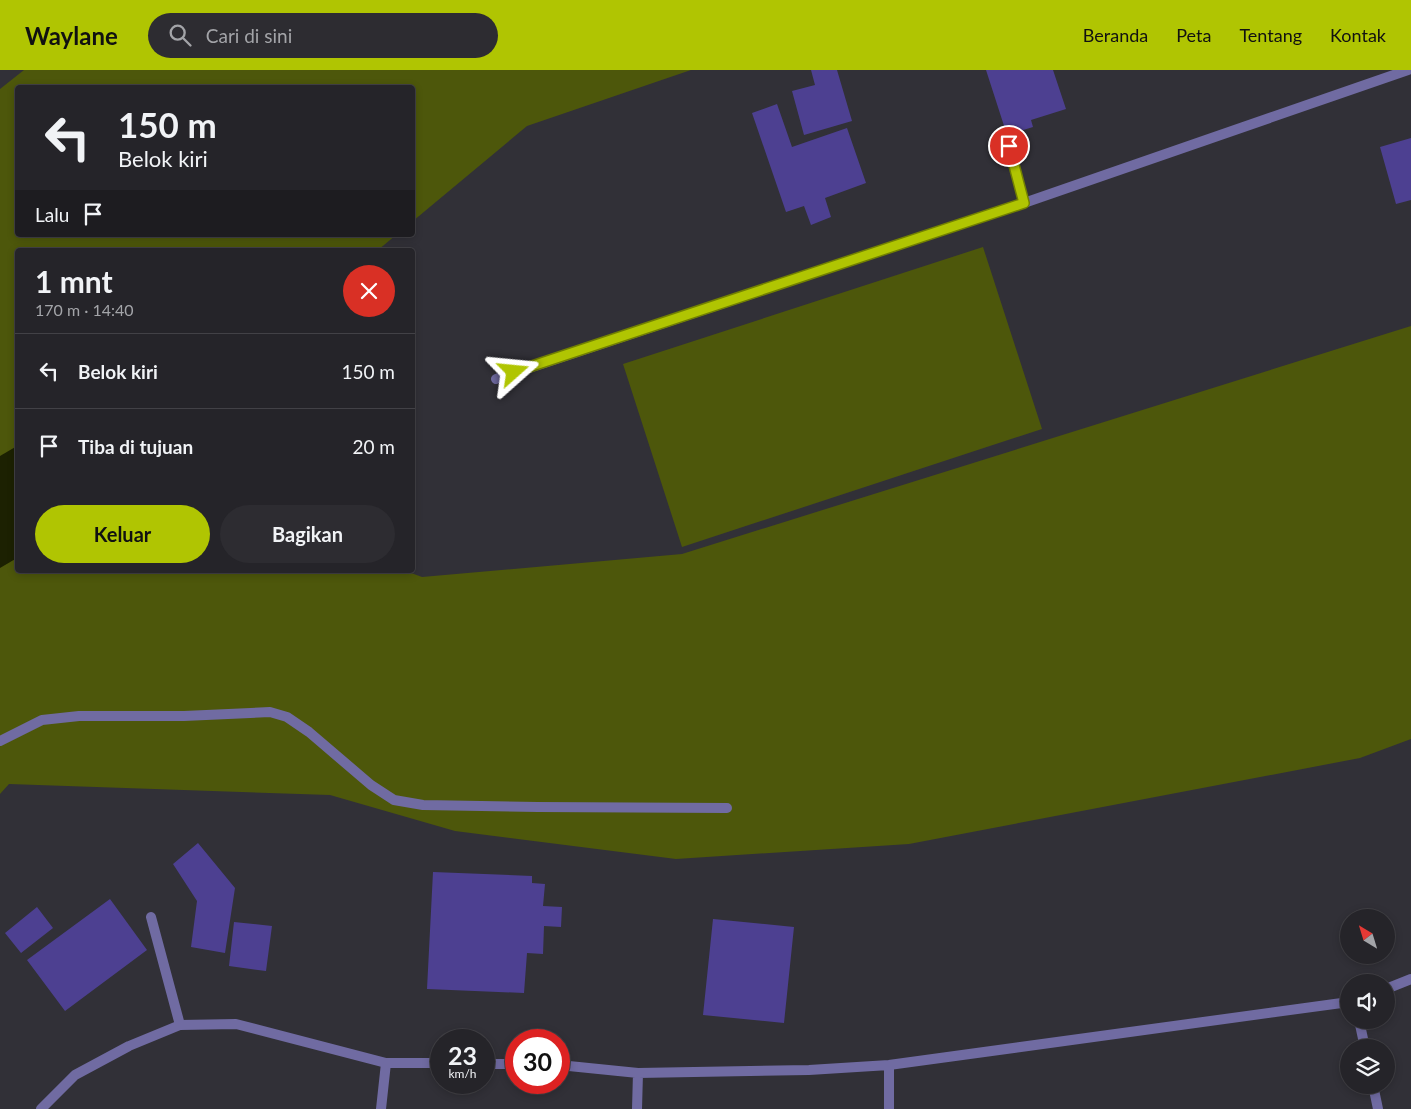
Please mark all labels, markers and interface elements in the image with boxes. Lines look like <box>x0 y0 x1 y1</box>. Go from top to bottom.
search box <box>148 13 498 58</box>
text: Waylane <box>25 21 118 50</box>
icon: search <box>166 21 194 49</box>
text: Cari di sini <box>206 24 292 47</box>
text: Beranda <box>1083 24 1148 46</box>
text: Peta <box>1176 24 1211 46</box>
text: Tentang <box>1239 24 1302 46</box>
text: Kontak <box>1330 24 1386 46</box>
text: 150 m <box>118 103 217 145</box>
icon: left <box>35 105 100 170</box>
pin <box>988 125 1030 167</box>
icon: arrive <box>995 132 1023 160</box>
text: Belok kiri <box>118 145 208 172</box>
icon: arrive <box>79 200 107 228</box>
text: Lalu <box>35 203 69 226</box>
text: 1 mnt <box>35 263 113 299</box>
button: close <box>343 265 395 317</box>
text: 170 m · 14:40 <box>35 300 134 319</box>
position arrow <box>487 345 539 397</box>
icon: left <box>35 357 63 385</box>
text: Belok kiri <box>78 360 158 383</box>
text: 150 m <box>341 360 395 383</box>
icon: arrive <box>35 432 63 460</box>
text: Tiba di tujuan <box>78 435 193 458</box>
text: 20 m <box>352 435 395 458</box>
button: Keluar <box>35 505 210 563</box>
button: Bagikan <box>220 505 395 563</box>
north arrow <box>1340 909 1395 964</box>
map controls <box>1340 909 1395 1094</box>
button: sound <box>1340 974 1395 1029</box>
speed limit sign: 30 <box>505 1029 570 1094</box>
button: layers <box>1340 1039 1395 1094</box>
text: 23 <box>448 1040 477 1070</box>
text: km/h <box>448 1066 477 1081</box>

